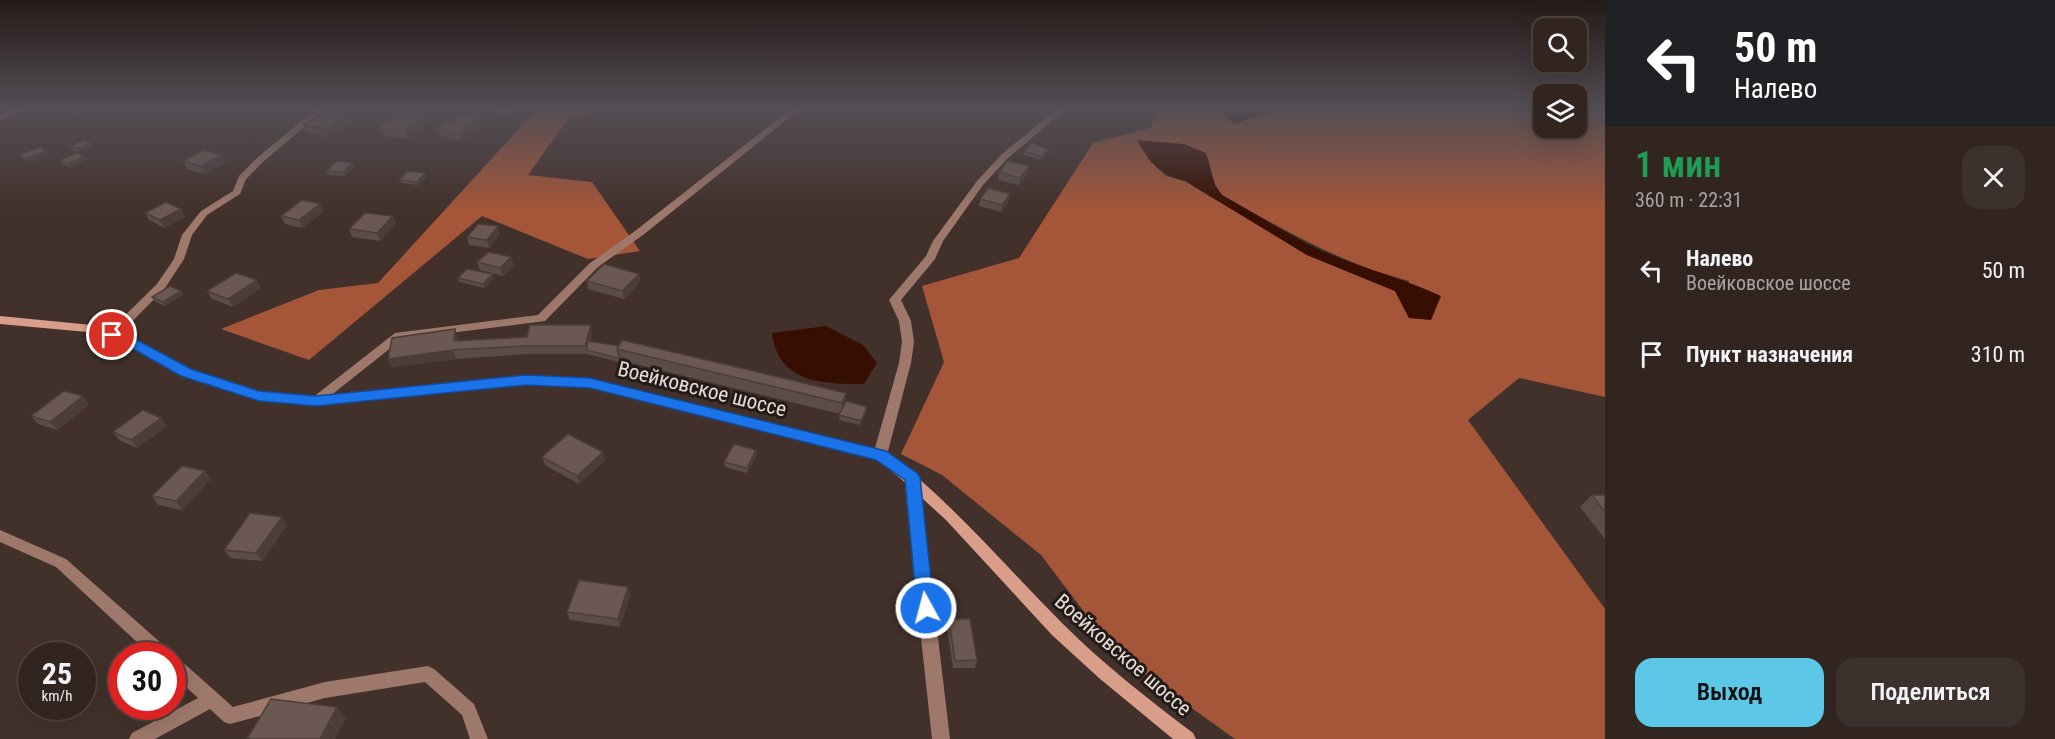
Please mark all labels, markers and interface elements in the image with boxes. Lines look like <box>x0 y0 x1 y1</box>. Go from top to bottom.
map controls <box>1533 18 1587 138</box>
button: search <box>1533 18 1587 72</box>
text: 50 m <box>1734 23 1817 72</box>
icon: left <box>1635 24 1713 102</box>
text: Налево <box>1734 73 1817 105</box>
button: layers <box>1533 84 1587 138</box>
text: 1 мин <box>1635 144 1721 186</box>
button: close <box>1962 146 2025 209</box>
text: 360 m · 22:31 <box>1635 188 1742 212</box>
text: Налево <box>1686 246 1753 271</box>
icon: left <box>1635 254 1668 287</box>
text: 50 m <box>1982 258 2025 283</box>
text: Воейковское шоссе <box>1686 271 1851 295</box>
pin <box>86 309 137 360</box>
icon: arrive <box>95 318 128 351</box>
icon: arrive <box>1635 338 1668 371</box>
text: Пункт назначения <box>1686 342 1853 367</box>
text: 310 m <box>1971 342 2025 367</box>
street label: Воейковское шоссе <box>615 356 789 422</box>
position arrow <box>894 576 958 640</box>
street label: Воейковское шоссе <box>1050 589 1196 721</box>
speed limit sign: 30 <box>108 642 186 720</box>
text: 25 <box>42 656 72 691</box>
button: Выход <box>1635 658 1824 727</box>
button: Поделиться <box>1836 658 2025 727</box>
text: km/h <box>42 687 72 705</box>

